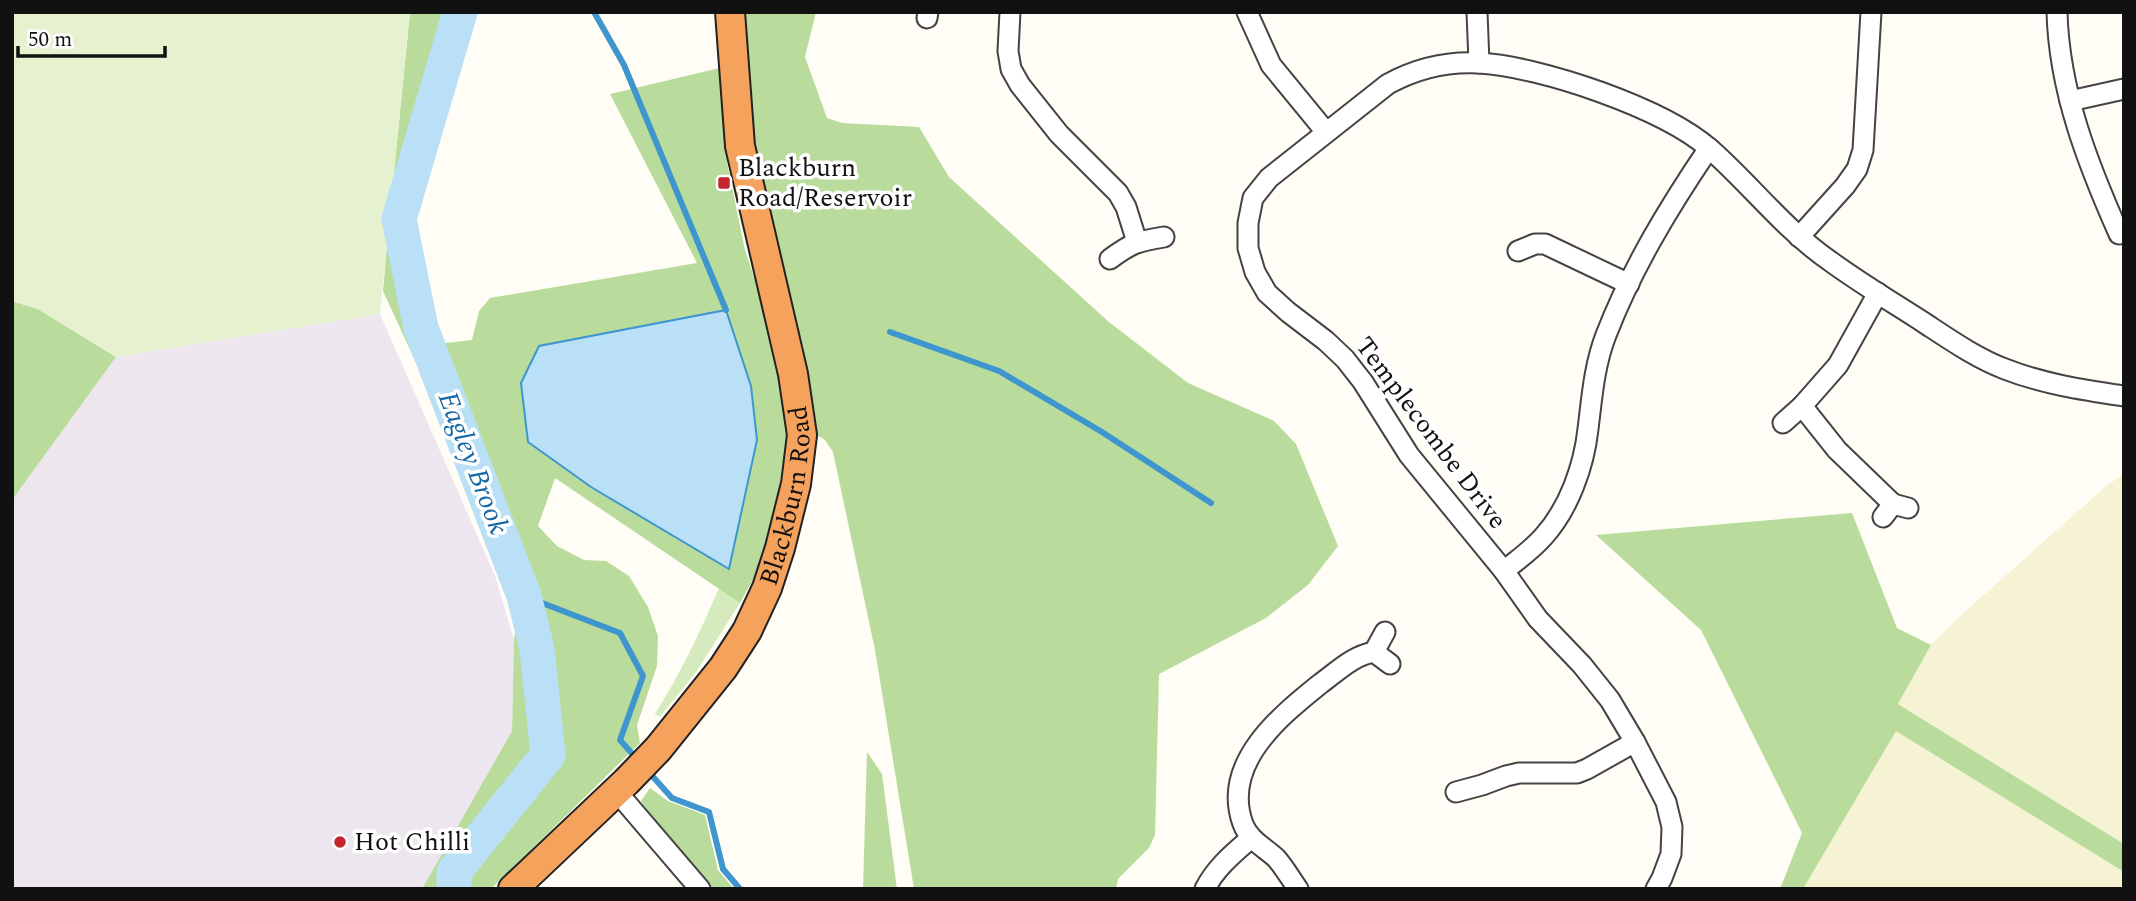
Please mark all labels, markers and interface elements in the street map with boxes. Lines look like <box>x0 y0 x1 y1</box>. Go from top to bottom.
scale bar <box>18 14 164 58</box>
text: 50 m <box>28 24 72 56</box>
place label: Blackburn Road/Reservoir <box>738 148 912 218</box>
marker: Blackburn Road/Reservoir <box>716 175 732 191</box>
street label: Templecombe Drive <box>1345 328 1517 538</box>
water label: Eagley Brook <box>426 385 520 541</box>
street label: Blackburn Road <box>749 403 822 591</box>
place label: Hot Chilli <box>354 822 470 862</box>
marker: Hot Chilli <box>332 834 348 850</box>

